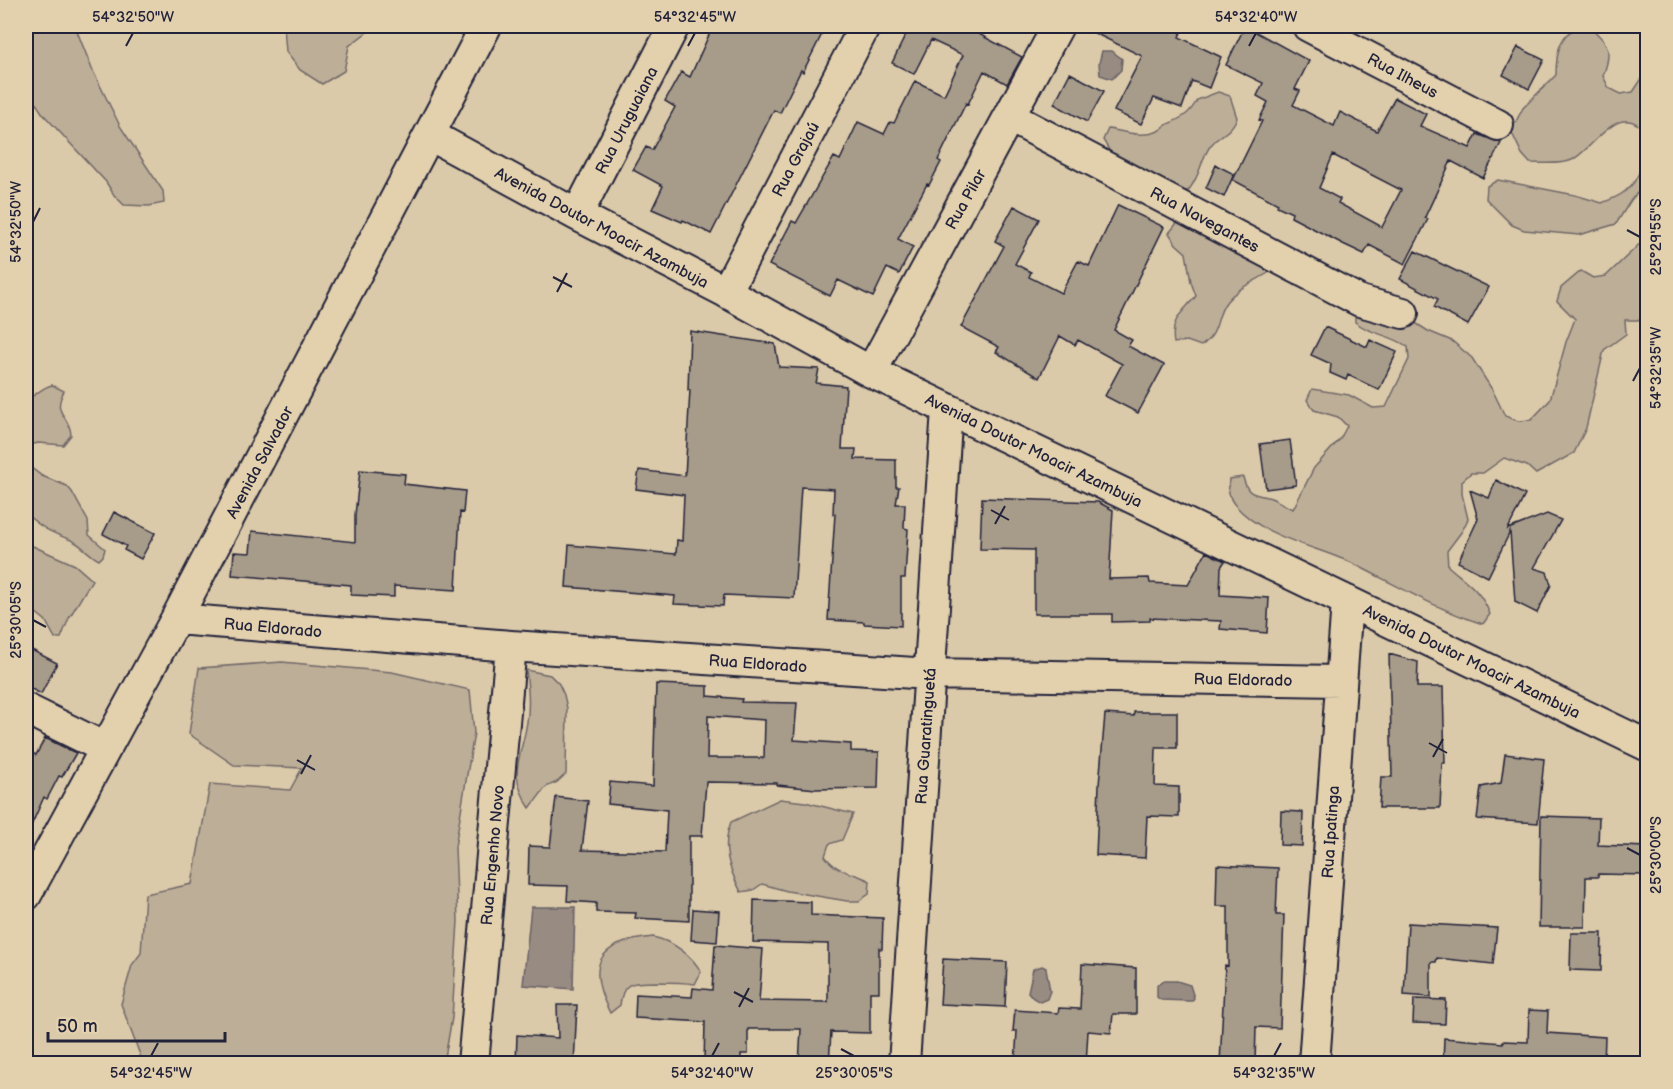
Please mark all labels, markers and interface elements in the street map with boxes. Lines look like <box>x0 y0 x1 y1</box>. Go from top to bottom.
text: 54°32'50"W <box>92 8 174 27</box>
text: 54°32'45"W <box>654 8 737 27</box>
text: 54°32'40"W <box>1215 8 1298 27</box>
street label: Rua Ilheus <box>1364 50 1441 103</box>
street label: Rua Uruguaiana <box>592 64 663 178</box>
street label: Rua Grajaú <box>769 119 824 200</box>
street label: Avenida Doutor Moacir Azambuja <box>491 164 711 293</box>
street label: Rua Pilar <box>942 166 991 233</box>
text: 54°32'50"W <box>7 181 26 263</box>
street label: Rua Navegantes <box>1146 184 1262 257</box>
text: 25°29'55"S <box>1647 199 1666 275</box>
text: 54°32'35"W <box>1647 326 1666 409</box>
street label: Avenida Doutor Moacir Azambuja <box>922 390 1145 512</box>
street label: Avenida Salvador <box>223 403 298 522</box>
text: 25°30'05"S <box>7 581 26 659</box>
street label: Avenida Doutor Moacir Azambuja <box>1360 601 1583 723</box>
street label: Rua Eldorado <box>223 615 323 642</box>
street label: Rua Eldorado <box>708 652 808 677</box>
street label: Rua Guaratinguetá <box>912 667 941 805</box>
street label: Rua Eldorado <box>1193 670 1292 691</box>
street label: Rua Engenho Novo <box>478 784 509 926</box>
street label: Rua Ipatinga <box>1319 785 1344 879</box>
text: 25°30'00"S <box>1647 816 1666 894</box>
scale bar <box>48 1005 225 1043</box>
text: 50 m <box>57 1016 98 1037</box>
text: 54°32'45"W <box>110 1064 193 1083</box>
text: 54°32'40"W <box>671 1064 754 1083</box>
text: 25°30'05"S <box>815 1064 893 1083</box>
text: 54°32'35"W <box>1233 1064 1316 1083</box>

